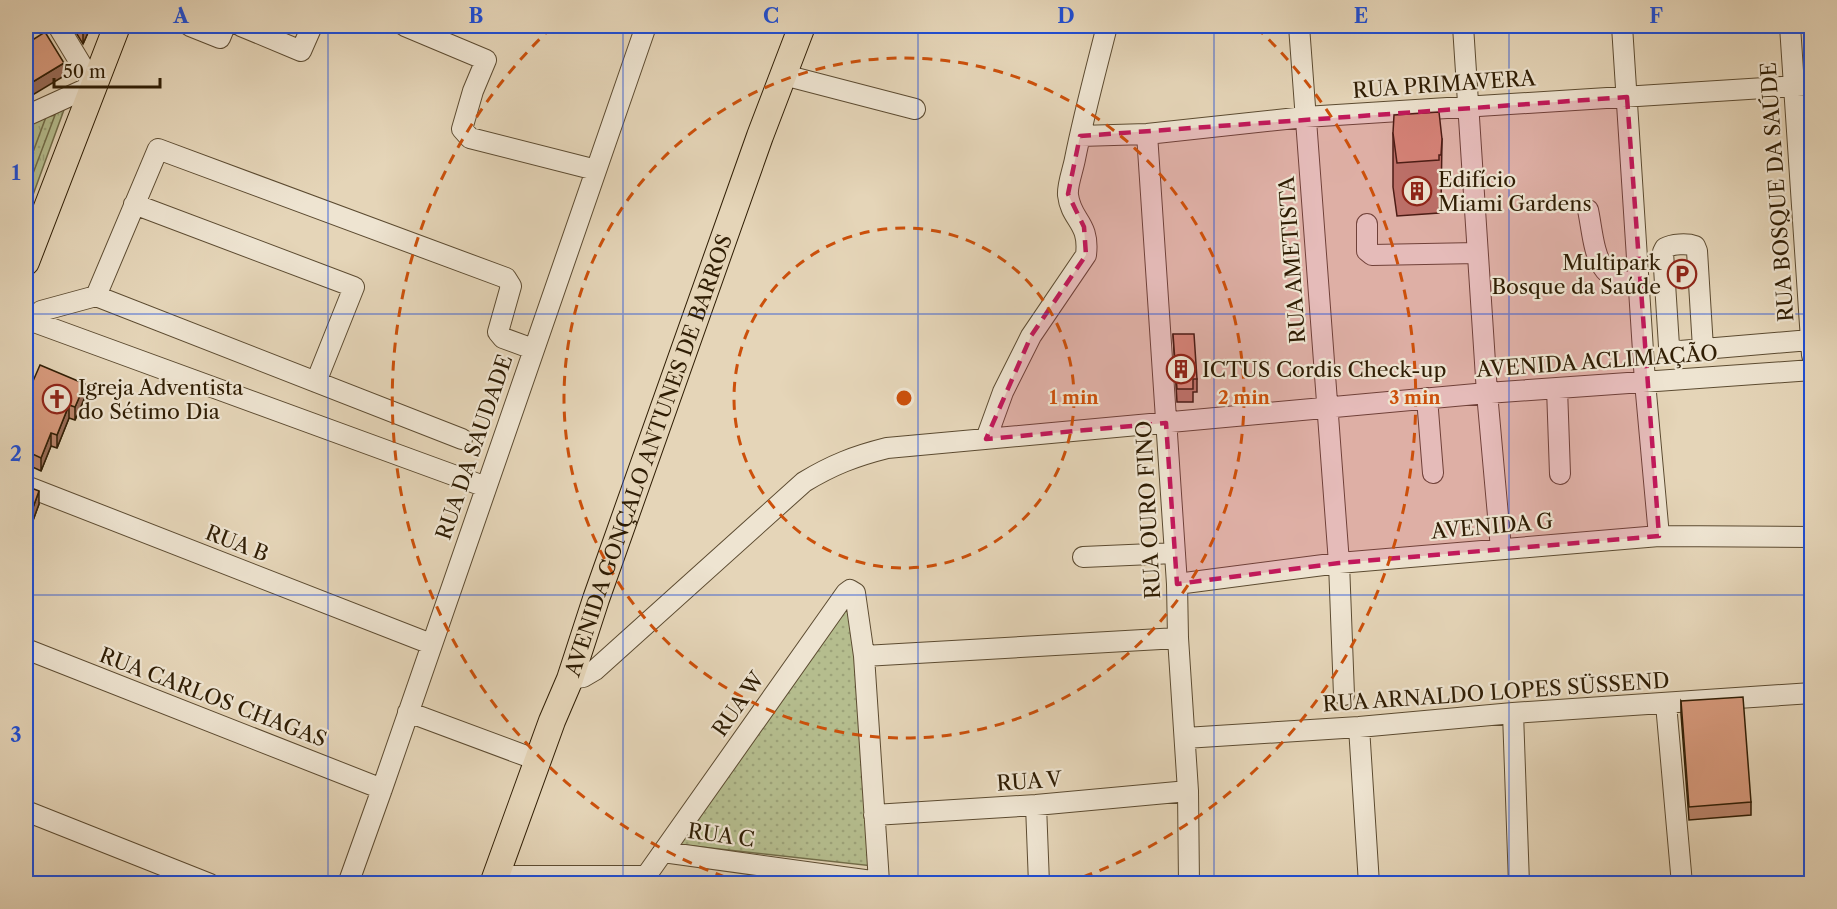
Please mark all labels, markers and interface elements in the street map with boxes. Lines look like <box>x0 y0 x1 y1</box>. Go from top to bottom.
text: A <box>172 4 189 28</box>
text: B <box>469 4 484 28</box>
text: C <box>763 4 779 28</box>
text: D <box>1057 4 1075 28</box>
text: E <box>1354 4 1368 28</box>
text: F <box>1649 4 1663 28</box>
scale bar <box>54 51 160 89</box>
text: 50 m <box>63 61 106 83</box>
street label: RUA BOSQUE DA SAÚDE <box>1755 61 1799 323</box>
street label: RUA PRIMAVERA <box>1352 65 1537 103</box>
text: 1 <box>12 161 21 185</box>
place label: Edifício Miami Gardens <box>1438 167 1592 216</box>
street label: RUA AMETISTA <box>1274 175 1310 344</box>
building icon: Edifício Miami Gardens <box>1401 175 1433 207</box>
street label: AVENIDA GONÇALO ANTUNES DE BARROS <box>559 231 737 680</box>
place label: Multipark Bosque da Saúde <box>1491 250 1662 299</box>
parking icon: Multipark Bosque da Saúde <box>1666 258 1698 290</box>
street label: AVENIDA ACLIMAÇÃO <box>1474 340 1719 382</box>
street label: RUA DA SAUDADE <box>431 351 517 543</box>
building icon: ICTUS Cordis Check-up <box>1165 353 1197 385</box>
place label: ICTUS Cordis Check-up <box>1202 357 1446 382</box>
place label: Igreja Adventista do Sétimo Dia <box>78 375 244 424</box>
church icon: Igreja Adventista do Sétimo Dia <box>41 383 73 415</box>
text: 1 min <box>1049 387 1099 409</box>
text: 2 min <box>1218 387 1271 409</box>
text: 3 min <box>1389 387 1441 409</box>
centre of rings <box>894 388 914 408</box>
street label: RUA OURO FINO <box>1131 420 1165 600</box>
text: 2 <box>10 442 22 466</box>
street label: AVENIDA G <box>1429 508 1554 544</box>
street label: RUA B <box>202 520 272 566</box>
street label: RUA CARLOS CHAGAS <box>96 642 330 752</box>
street label: RUA W <box>707 666 770 741</box>
street label: RUA ARNALDO LOPES SÜSSEND <box>1322 667 1670 717</box>
text: 3 <box>10 723 22 747</box>
street label: RUA V <box>996 766 1063 796</box>
street label: RUA C <box>686 818 756 852</box>

